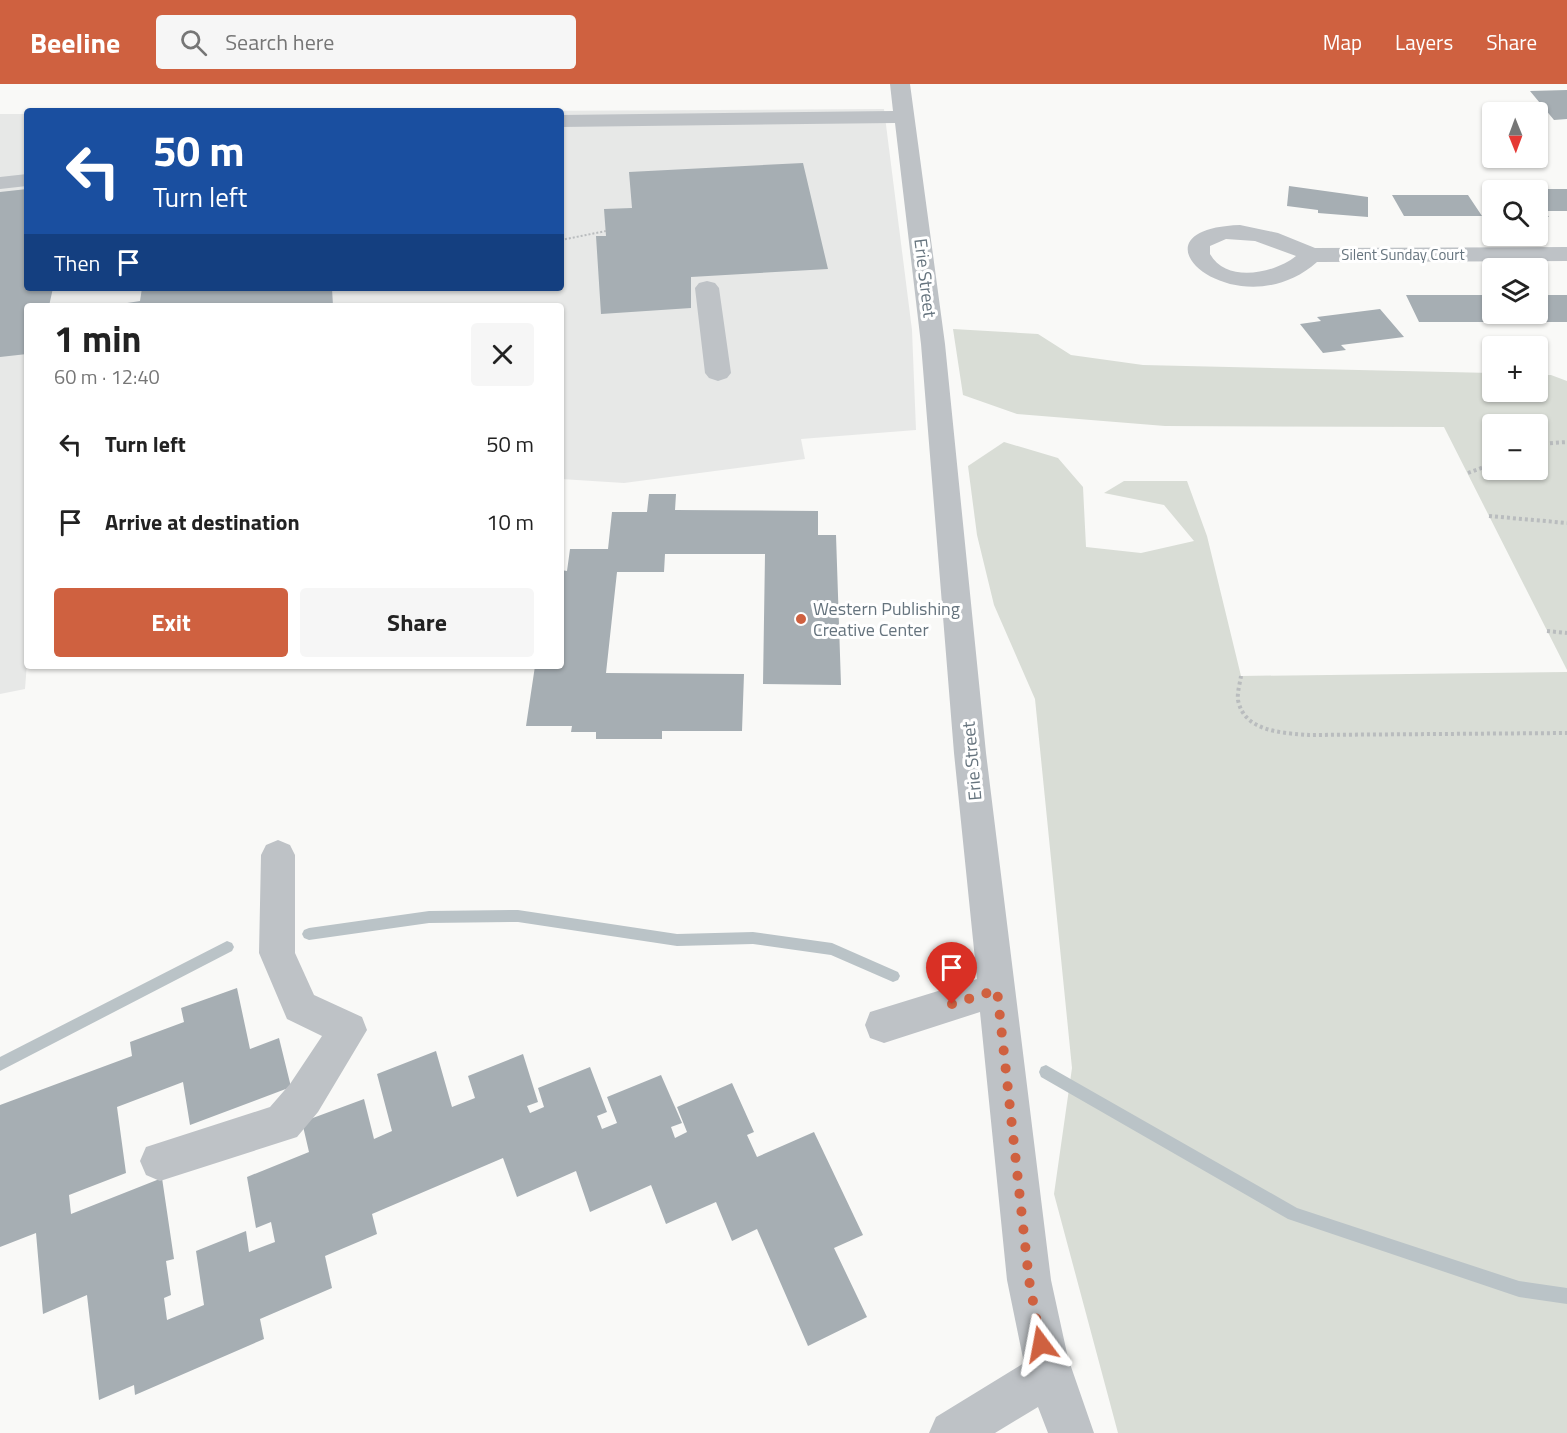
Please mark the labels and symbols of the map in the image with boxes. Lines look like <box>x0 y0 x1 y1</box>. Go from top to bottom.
north arrow <box>1482 102 1548 168</box>
street label: Erie Street <box>907 237 944 320</box>
street label: Silent Sunday Court <box>1341 243 1465 266</box>
place label: Western Publishing Creative Center <box>813 595 960 643</box>
marker: Western Publishing Creative Center <box>794 612 808 626</box>
street label: Erie Street <box>955 720 988 802</box>
pin <box>926 942 977 1004</box>
position arrow <box>1009 1312 1073 1376</box>

